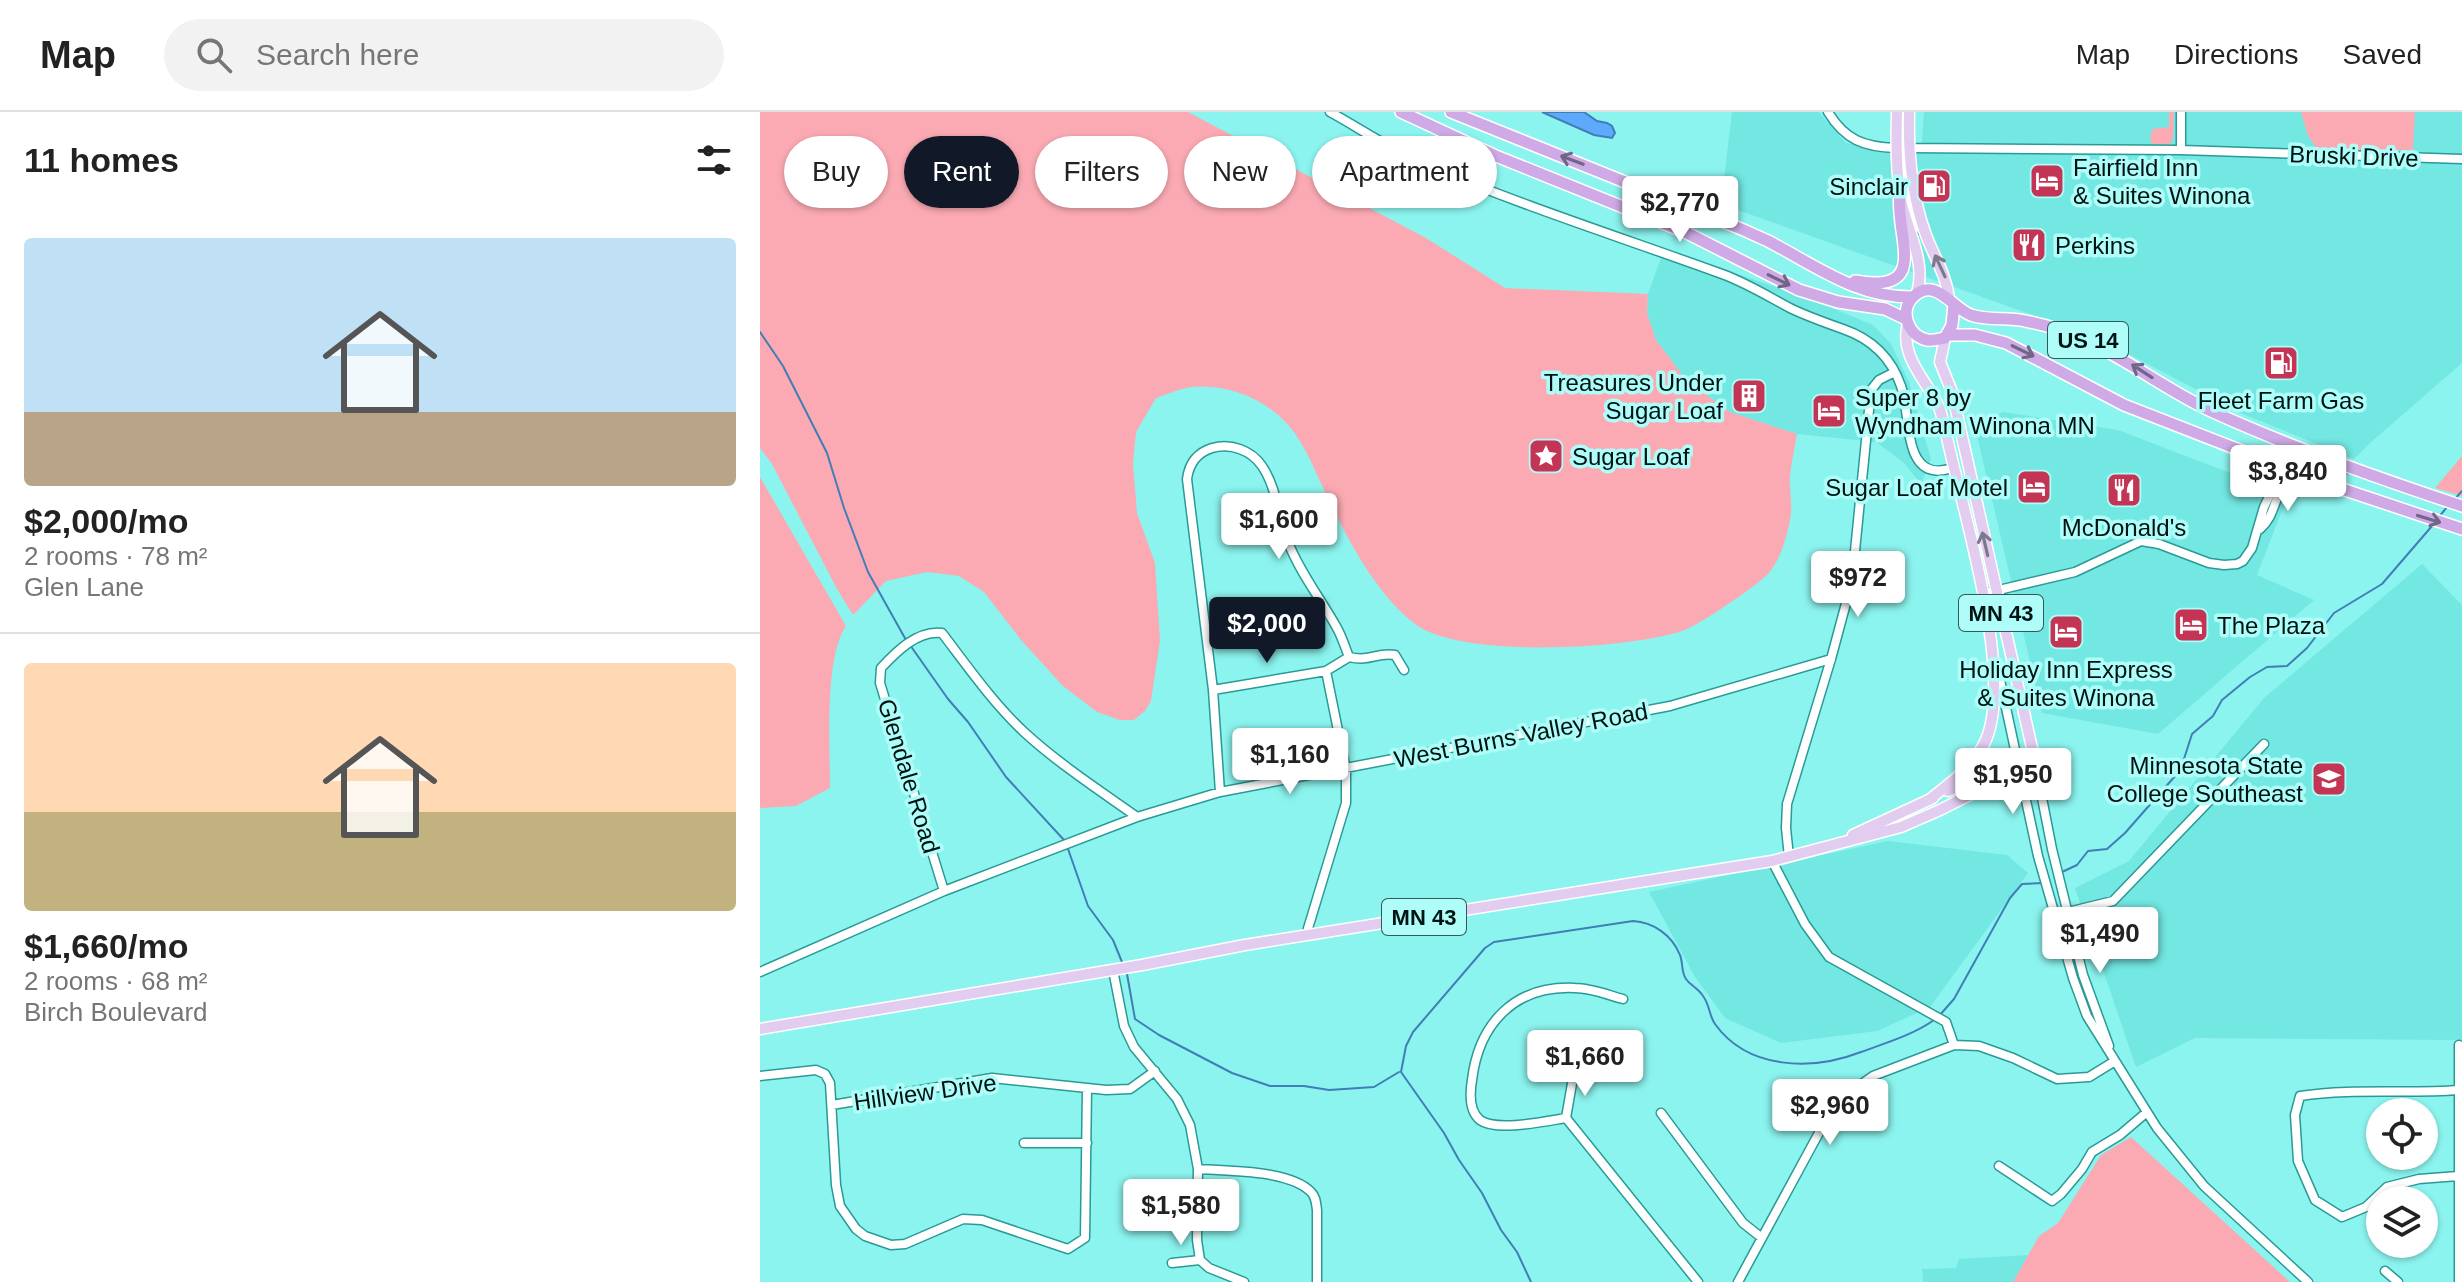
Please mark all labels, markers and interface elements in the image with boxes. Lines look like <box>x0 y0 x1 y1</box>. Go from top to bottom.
search box <box>164 19 724 91</box>
icon: search <box>192 33 236 77</box>
text: Map <box>40 34 116 76</box>
text: Search here <box>256 38 419 71</box>
text: Map <box>2076 39 2130 70</box>
text: Directions <box>2174 39 2299 70</box>
text: Saved <box>2343 39 2422 70</box>
chip: Buy <box>784 136 888 208</box>
chip: Rent <box>904 136 1019 208</box>
chip: Filters <box>1035 136 1168 208</box>
chip: New <box>1184 136 1296 208</box>
chip: Apartment <box>1312 136 1497 208</box>
icon: filters <box>692 138 736 182</box>
street label: Bruski Drive <box>2289 140 2419 172</box>
text: 11 homes <box>24 141 179 179</box>
one-way arrow <box>1560 152 1585 166</box>
place label: Fairfield Inn & Suites Winona <box>2073 154 2251 209</box>
hotel icon: Fairfield Inn & Suites Winona <box>2028 162 2066 200</box>
fuel station icon: Sinclair <box>1915 167 1953 205</box>
place label: Sinclair <box>1829 173 1908 200</box>
pin: $2,770 <box>1615 176 1745 244</box>
text: $2,770 <box>1640 187 1720 217</box>
restaurant icon: Perkins <box>2010 226 2048 264</box>
place label: Perkins <box>2055 232 2135 259</box>
one-way arrow <box>1932 254 1947 278</box>
one-way arrow <box>1767 273 1791 288</box>
icon: home <box>308 290 452 434</box>
road number: US 14 <box>2048 322 2128 358</box>
one-way arrow <box>2011 344 2035 359</box>
fuel station icon: Fleet Farm Gas <box>2262 344 2300 382</box>
one-way arrow <box>2131 362 2154 378</box>
place label: Treasures Under Sugar Loaf <box>1544 369 1723 424</box>
building icon: Treasures Under Sugar Loaf <box>1730 377 1768 415</box>
place label: Super 8 by Wyndham Winona MN <box>1855 384 2095 439</box>
place label: Fleet Farm Gas <box>2198 387 2364 414</box>
hotel icon: Super 8 by Wyndham Winona MN <box>1810 392 1848 430</box>
place icon: Sugar Loaf <box>1527 437 1565 475</box>
place label: Sugar Loaf <box>1572 443 1690 470</box>
pin: $3,840 <box>2223 445 2353 513</box>
text: $3,840 <box>2248 456 2328 486</box>
hotel icon: Sugar Loaf Motel <box>2015 468 2053 506</box>
restaurant icon: McDonald's <box>2105 471 2143 509</box>
place label: Sugar Loaf Motel <box>1825 474 2008 501</box>
pin: $1,600 <box>1214 493 1344 561</box>
text: $2,000/mo <box>24 502 188 540</box>
text: $1,600 <box>1239 504 1319 534</box>
one-way arrow <box>2417 512 2442 527</box>
place label: McDonald's <box>2062 514 2186 541</box>
one-way arrow <box>1977 532 1992 557</box>
text: 2 rooms · 78 m² <box>24 541 208 571</box>
pin: $972 <box>1811 551 1905 619</box>
text: $972 <box>1829 562 1887 592</box>
text: Glen Lane <box>24 572 144 602</box>
road number: MN 43 <box>1959 595 2043 631</box>
pin: $2,000 <box>1202 597 1332 665</box>
hotel icon: The Plaza <box>2172 606 2210 644</box>
text: $2,000 <box>1227 608 1307 638</box>
place label: The Plaza <box>2217 612 2326 639</box>
hotel icon: Holiday Inn Express & Suites Winona <box>2047 613 2085 651</box>
place label: Holiday Inn Express & Suites Winona <box>1959 656 2173 711</box>
street label: Glendale Road <box>873 695 945 857</box>
street label: West Burns Valley Road <box>1392 697 1650 773</box>
icon: home <box>308 715 452 859</box>
pin: $1,160 <box>1225 728 1355 796</box>
text: $1,160 <box>1250 739 1330 769</box>
pin: $1,950 <box>1948 748 2078 816</box>
place label: Minnesota State College Southeast <box>2107 752 2303 807</box>
text: $1,950 <box>1973 759 2053 789</box>
school or university icon: Minnesota State College Southeast <box>2310 760 2348 798</box>
road number: MN 43 <box>1382 899 1466 935</box>
pin: $1,490 <box>2035 907 2165 975</box>
text: $1,490 <box>2060 918 2140 948</box>
text: $1,660/mo <box>24 927 188 965</box>
text: 2 rooms · 68 m² <box>24 966 208 996</box>
text: Birch Boulevard <box>24 997 208 1027</box>
pin: $1,660 <box>1520 1030 1650 1098</box>
text: $1,660 <box>1545 1041 1625 1071</box>
street label: Hillview Drive <box>852 1069 998 1115</box>
pin: $2,960 <box>1765 1079 1895 1147</box>
text: $2,960 <box>1790 1090 1870 1120</box>
map controls <box>2366 1098 2438 1258</box>
button: locate <box>2366 1098 2438 1170</box>
pin: $1,580 <box>1116 1179 1246 1247</box>
button: layers <box>2366 1186 2438 1258</box>
text: $1,580 <box>1141 1190 1221 1220</box>

